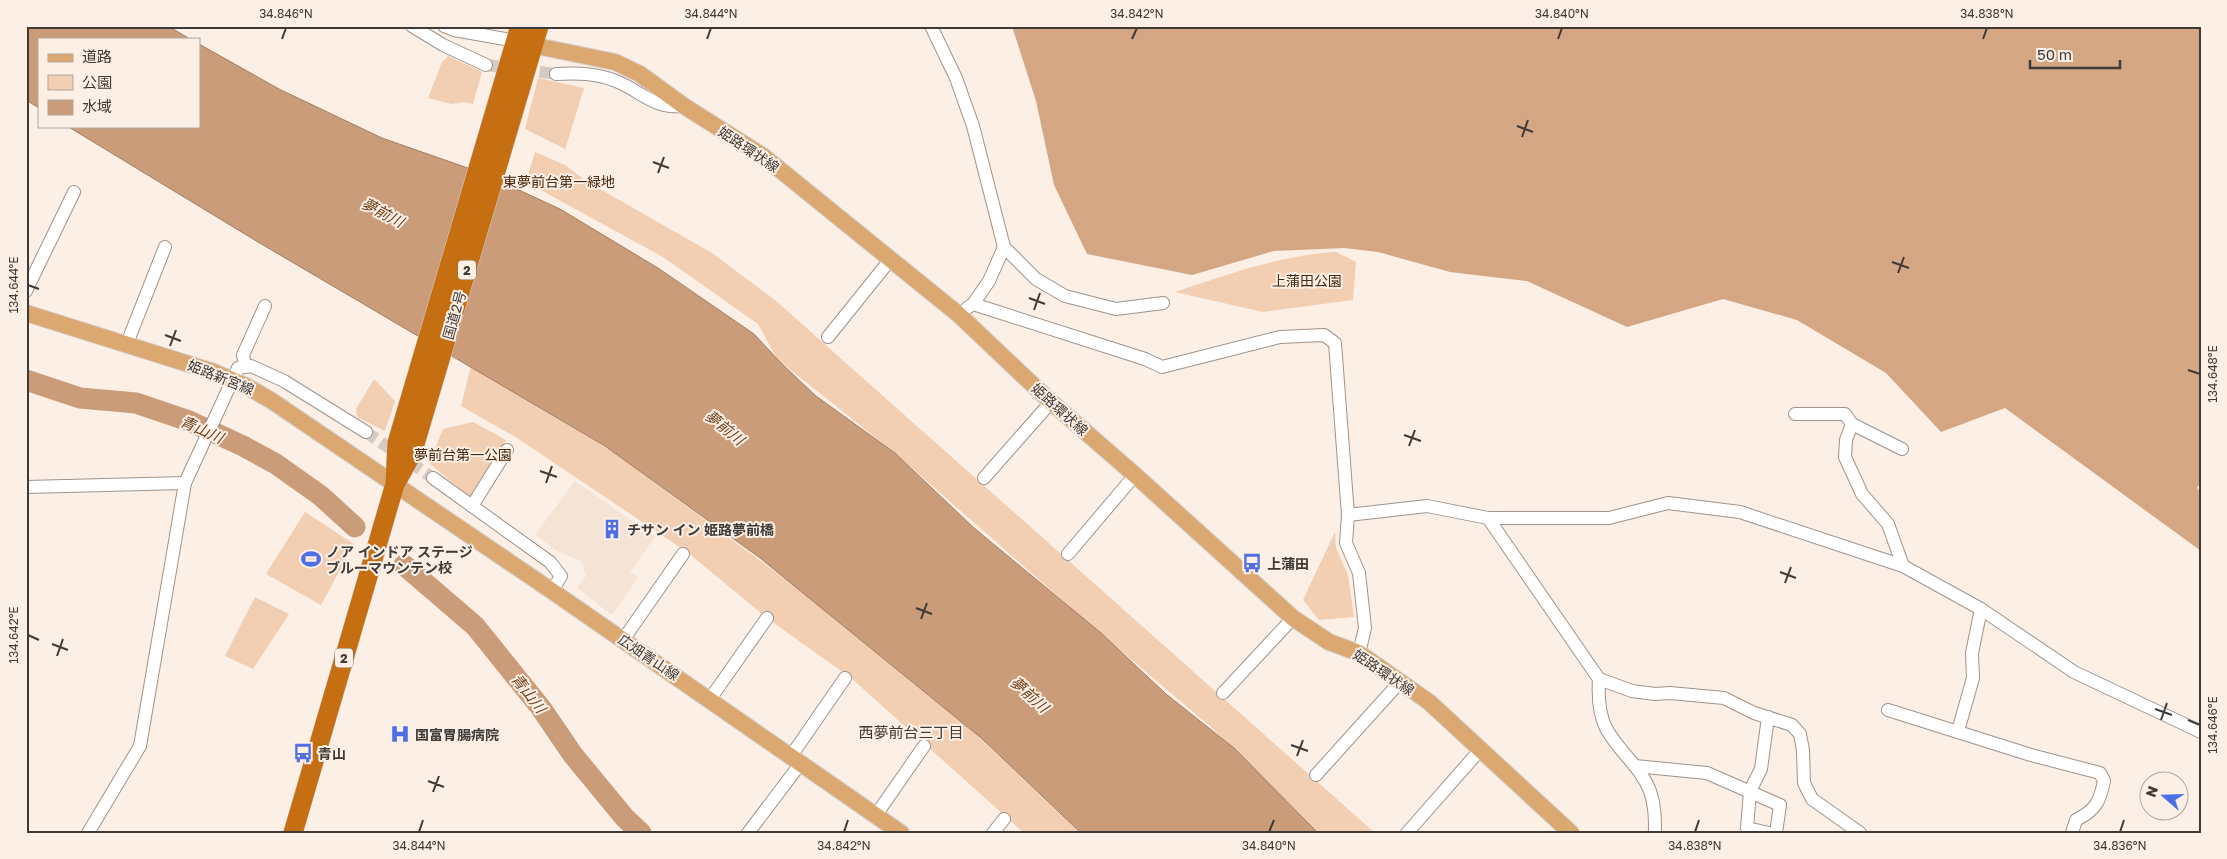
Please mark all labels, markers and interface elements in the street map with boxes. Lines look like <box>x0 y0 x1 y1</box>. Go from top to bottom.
text: 34.846°N <box>259 6 313 21</box>
text: 34.844°N <box>684 6 738 21</box>
text: 34.842°N <box>1110 6 1164 21</box>
text: 34.840°N <box>1535 6 1589 21</box>
text: 34.838°N <box>1960 6 2014 21</box>
legend <box>38 38 200 128</box>
scale bar <box>2030 38 2120 70</box>
text: 50 m <box>2037 45 2072 63</box>
text: 道路 <box>82 47 112 65</box>
text: 公園 <box>82 73 112 91</box>
text: 水域 <box>82 97 112 115</box>
street label: 姫路環状線 <box>715 122 783 176</box>
park label: 東夢前台第一緑地 <box>503 173 615 190</box>
water label: 夢前川 <box>359 193 409 231</box>
text: 134.644°E <box>6 256 21 314</box>
road number: 2 <box>458 260 476 280</box>
park label: 上蒲田公園 <box>1272 272 1342 289</box>
street label: 国道2号 <box>439 289 469 341</box>
text: 134.648°E <box>2205 345 2220 403</box>
street label: 姫路新宮線 <box>185 356 257 398</box>
street label: 姫路環状線 <box>1028 379 1092 439</box>
water label: 夢前川 <box>702 406 750 449</box>
water label: 青山川 <box>178 412 228 447</box>
park label: 夢前台第一公園 <box>414 446 512 463</box>
building icon: チサン イン 姫路夢前橋 <box>601 518 623 540</box>
place label: チサン イン 姫路夢前橋 <box>627 521 774 538</box>
place label: ノア インドア ステージ ブルーマウンテン校 <box>326 543 473 576</box>
sports icon: ノア インドア ステージ ブルーマウンテン校 <box>300 548 322 570</box>
bus stop icon: 上蒲田 <box>1241 552 1263 574</box>
place label: 上蒲田 <box>1267 555 1309 572</box>
text: 134.642°E <box>6 606 21 664</box>
street label: 広畑青山線 <box>615 630 683 684</box>
street label: 姫路環状線 <box>1350 645 1418 699</box>
road number: 2 <box>335 648 353 668</box>
water label: 青山川 <box>508 670 551 718</box>
water label: 夢前川 <box>1007 672 1054 717</box>
text: 134.646°E <box>2205 696 2220 754</box>
hospital icon: 国富胃腸病院 <box>389 723 411 745</box>
district label: 西夢前台三丁目 <box>858 723 964 741</box>
place label: 国富胃腸病院 <box>415 726 499 743</box>
bus stop icon: 青山 <box>292 742 314 764</box>
place label: 青山 <box>318 745 346 762</box>
north arrow <box>2140 772 2190 822</box>
text: N <box>2142 783 2161 799</box>
text: 34.844°N <box>392 838 446 853</box>
text: 34.842°N <box>817 838 871 853</box>
text: 34.840°N <box>1242 838 1296 853</box>
text: 34.838°N <box>1668 838 1722 853</box>
text: 34.836°N <box>2093 838 2147 853</box>

